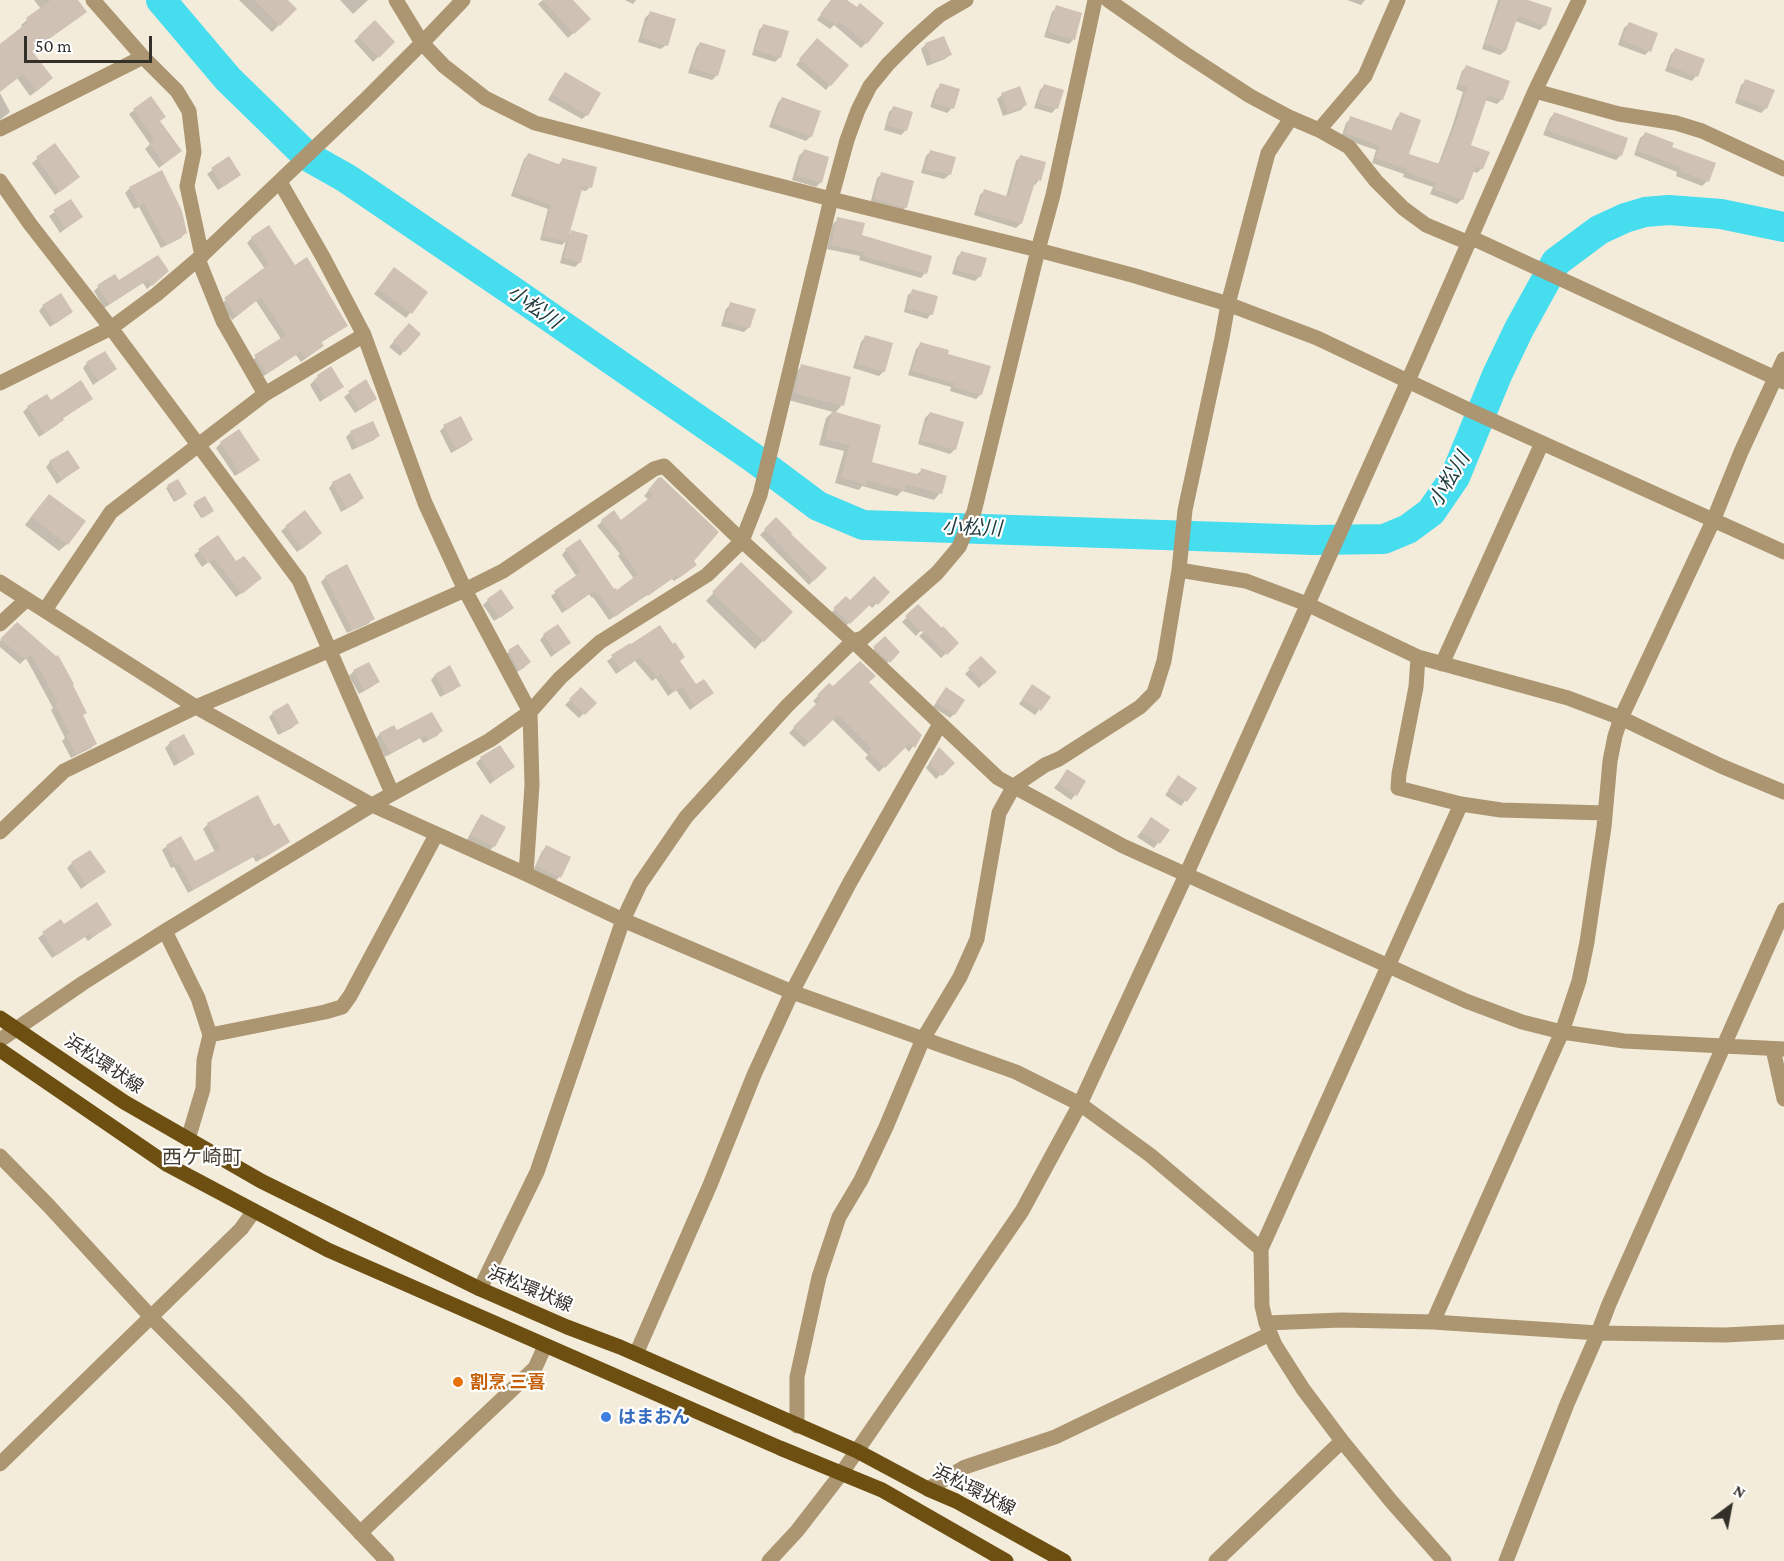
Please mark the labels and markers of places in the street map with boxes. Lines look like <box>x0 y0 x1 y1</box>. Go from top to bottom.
place label: 割烹 三喜 <box>470 1371 545 1393</box>
marker: 割烹 三喜 <box>451 1375 465 1389</box>
place label: はまおん <box>618 1406 690 1428</box>
marker: はまおん <box>599 1410 613 1424</box>

